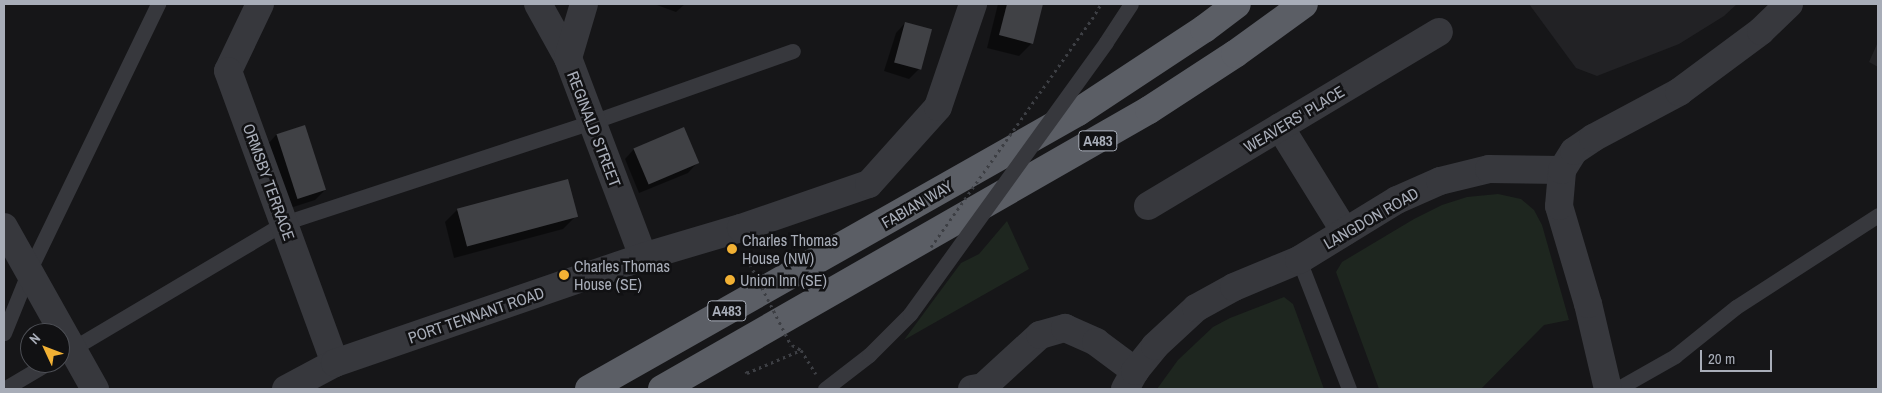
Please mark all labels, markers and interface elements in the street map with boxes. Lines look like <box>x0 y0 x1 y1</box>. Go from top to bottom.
street label: REGINALD STREET <box>563 68 625 190</box>
street label: WEAVERS' PLACE <box>1240 81 1348 157</box>
street label: ORMSBY TERRACE <box>239 121 299 243</box>
road number: A483 <box>1078 128 1118 154</box>
street label: FABIAN WAY <box>878 176 956 232</box>
street label: LANGDON ROAD <box>1320 183 1422 253</box>
place label: Charles Thomas House (NW) <box>742 230 838 268</box>
marker: Charles Thomas House (NW) <box>726 243 738 255</box>
place label: Charles Thomas House (SE) <box>574 256 670 294</box>
marker: Charles Thomas House (SE) <box>558 269 570 281</box>
place label: Union Inn (SE) <box>740 270 827 290</box>
marker: Union Inn (SE) <box>724 274 736 286</box>
street label: PORT TENNANT ROAD <box>405 283 547 347</box>
road number: A483 <box>707 298 747 324</box>
north arrow <box>20 323 70 373</box>
text: N <box>25 329 44 348</box>
scale bar <box>1702 340 1774 372</box>
text: 20 m <box>1708 348 1735 369</box>

